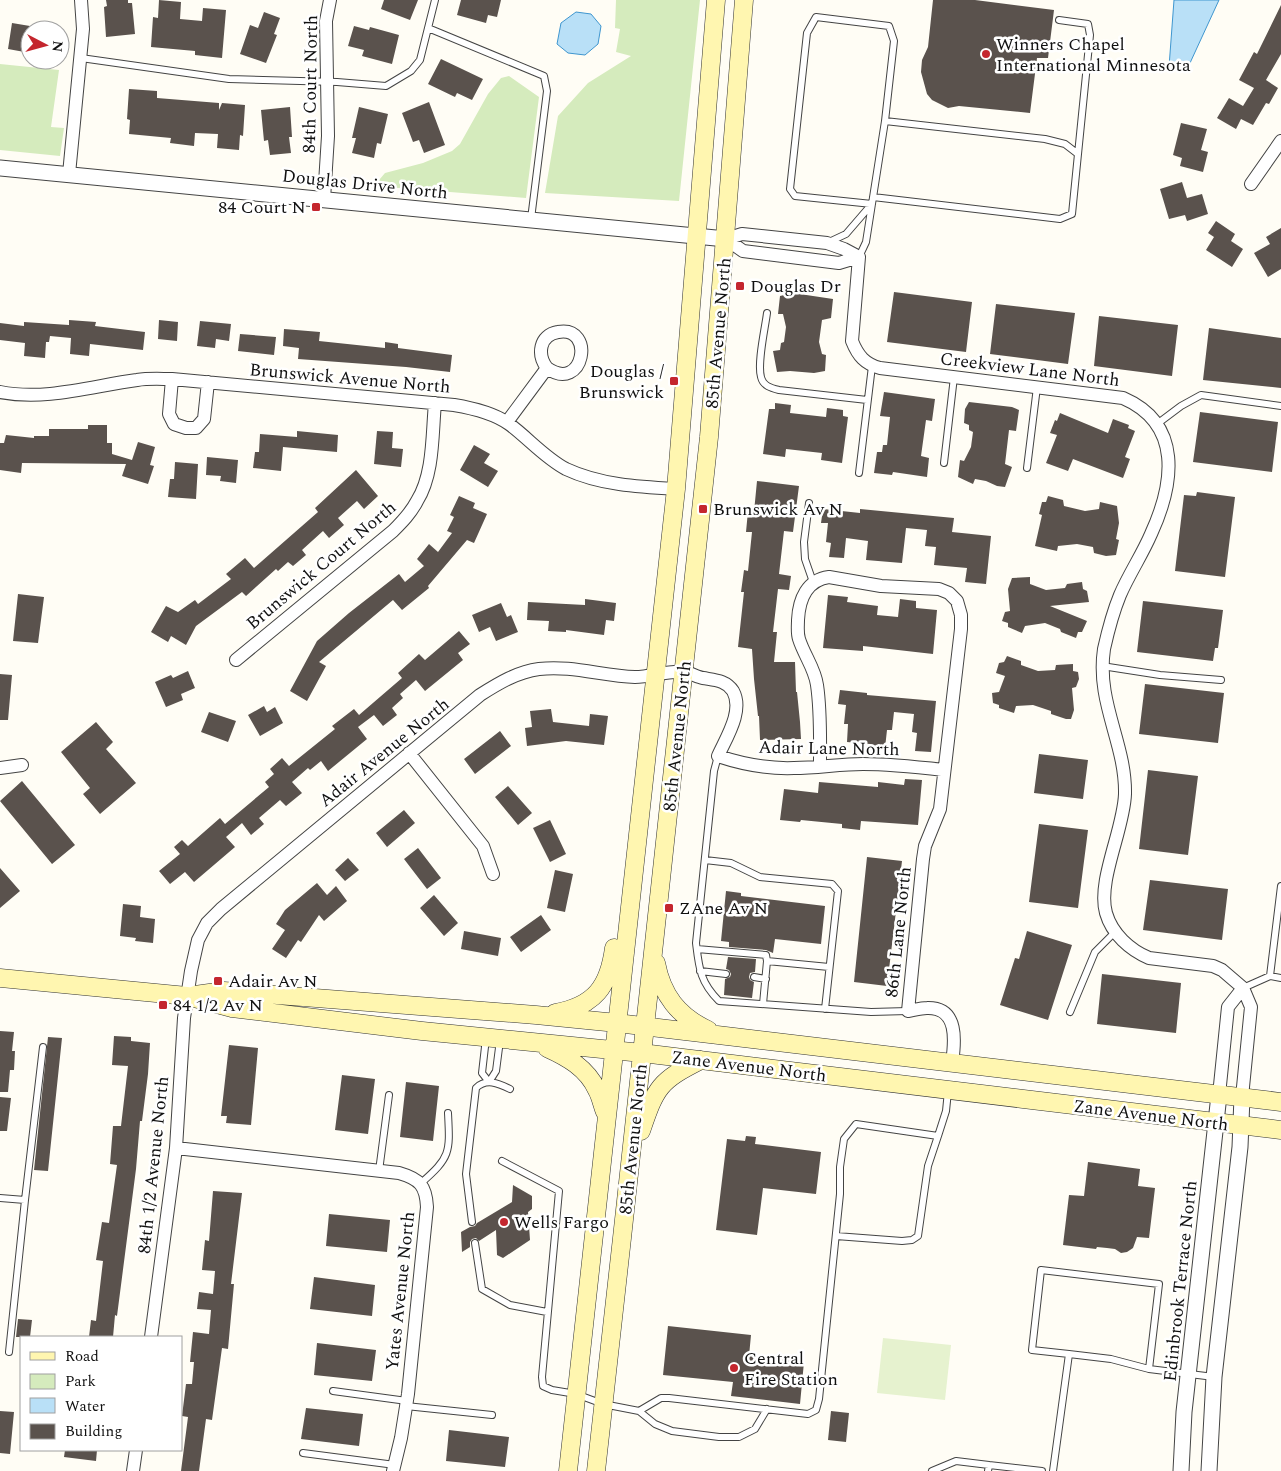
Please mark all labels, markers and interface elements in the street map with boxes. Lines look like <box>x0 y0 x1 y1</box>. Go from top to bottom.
street label: 84th Court North <box>296 15 325 153</box>
north arrow <box>20 20 70 70</box>
place label: Winners Chapel International Minnesota <box>996 31 1191 79</box>
text: N <box>46 40 68 53</box>
marker: Winners Chapel International Minnesota <box>980 48 992 60</box>
street label: Douglas Drive North <box>281 162 449 207</box>
place label: 84 Court N <box>218 194 306 221</box>
marker: 84 Court N <box>310 201 322 213</box>
street label: 85th Avenue North <box>698 256 739 410</box>
place label: Douglas Dr <box>750 273 841 300</box>
marker: Douglas Dr <box>734 280 746 292</box>
street label: Creekview Lane North <box>939 345 1121 394</box>
street label: Brunswick Avenue North <box>248 356 452 401</box>
place label: Douglas / Brunswick <box>579 358 664 406</box>
marker: Douglas / Brunswick <box>668 375 680 387</box>
street label: Brunswick Court North <box>240 494 402 636</box>
place label: Brunswick Av N <box>713 496 843 523</box>
marker: Brunswick Av N <box>697 503 709 515</box>
street label: 85th Avenue North <box>656 659 699 813</box>
street label: Adair Avenue North <box>313 691 455 814</box>
street label: Adair Lane North <box>758 734 900 763</box>
street label: 86th Lane North <box>878 865 919 999</box>
place label: ZAne Av N <box>679 895 768 922</box>
marker: ZAne Av N <box>663 902 675 914</box>
place label: Adair Av N <box>228 968 318 995</box>
marker: Adair Av N <box>212 975 224 987</box>
place label: 84 1/2 Av N <box>173 992 263 1019</box>
marker: 84 1/2 Av N <box>157 999 169 1011</box>
street label: Zane Avenue North <box>670 1044 828 1089</box>
street label: 85th Avenue North <box>612 1062 655 1216</box>
street label: 84th 1/2 Avenue North <box>131 1075 176 1255</box>
street label: Zane Avenue North <box>1072 1093 1230 1138</box>
street label: Edinbrook Terrace North <box>1157 1179 1204 1383</box>
place label: Wells Fargo <box>514 1209 609 1236</box>
street label: Yates Avenue North <box>379 1210 422 1372</box>
marker: Wells Fargo <box>498 1216 510 1228</box>
legend <box>20 1336 182 1451</box>
text: Road <box>65 1345 99 1368</box>
place label: Central Fire Station <box>744 1345 838 1393</box>
marker: Central Fire Station <box>728 1362 740 1374</box>
text: Park <box>65 1370 96 1393</box>
text: Water <box>65 1395 105 1418</box>
text: Building <box>65 1420 122 1443</box>

